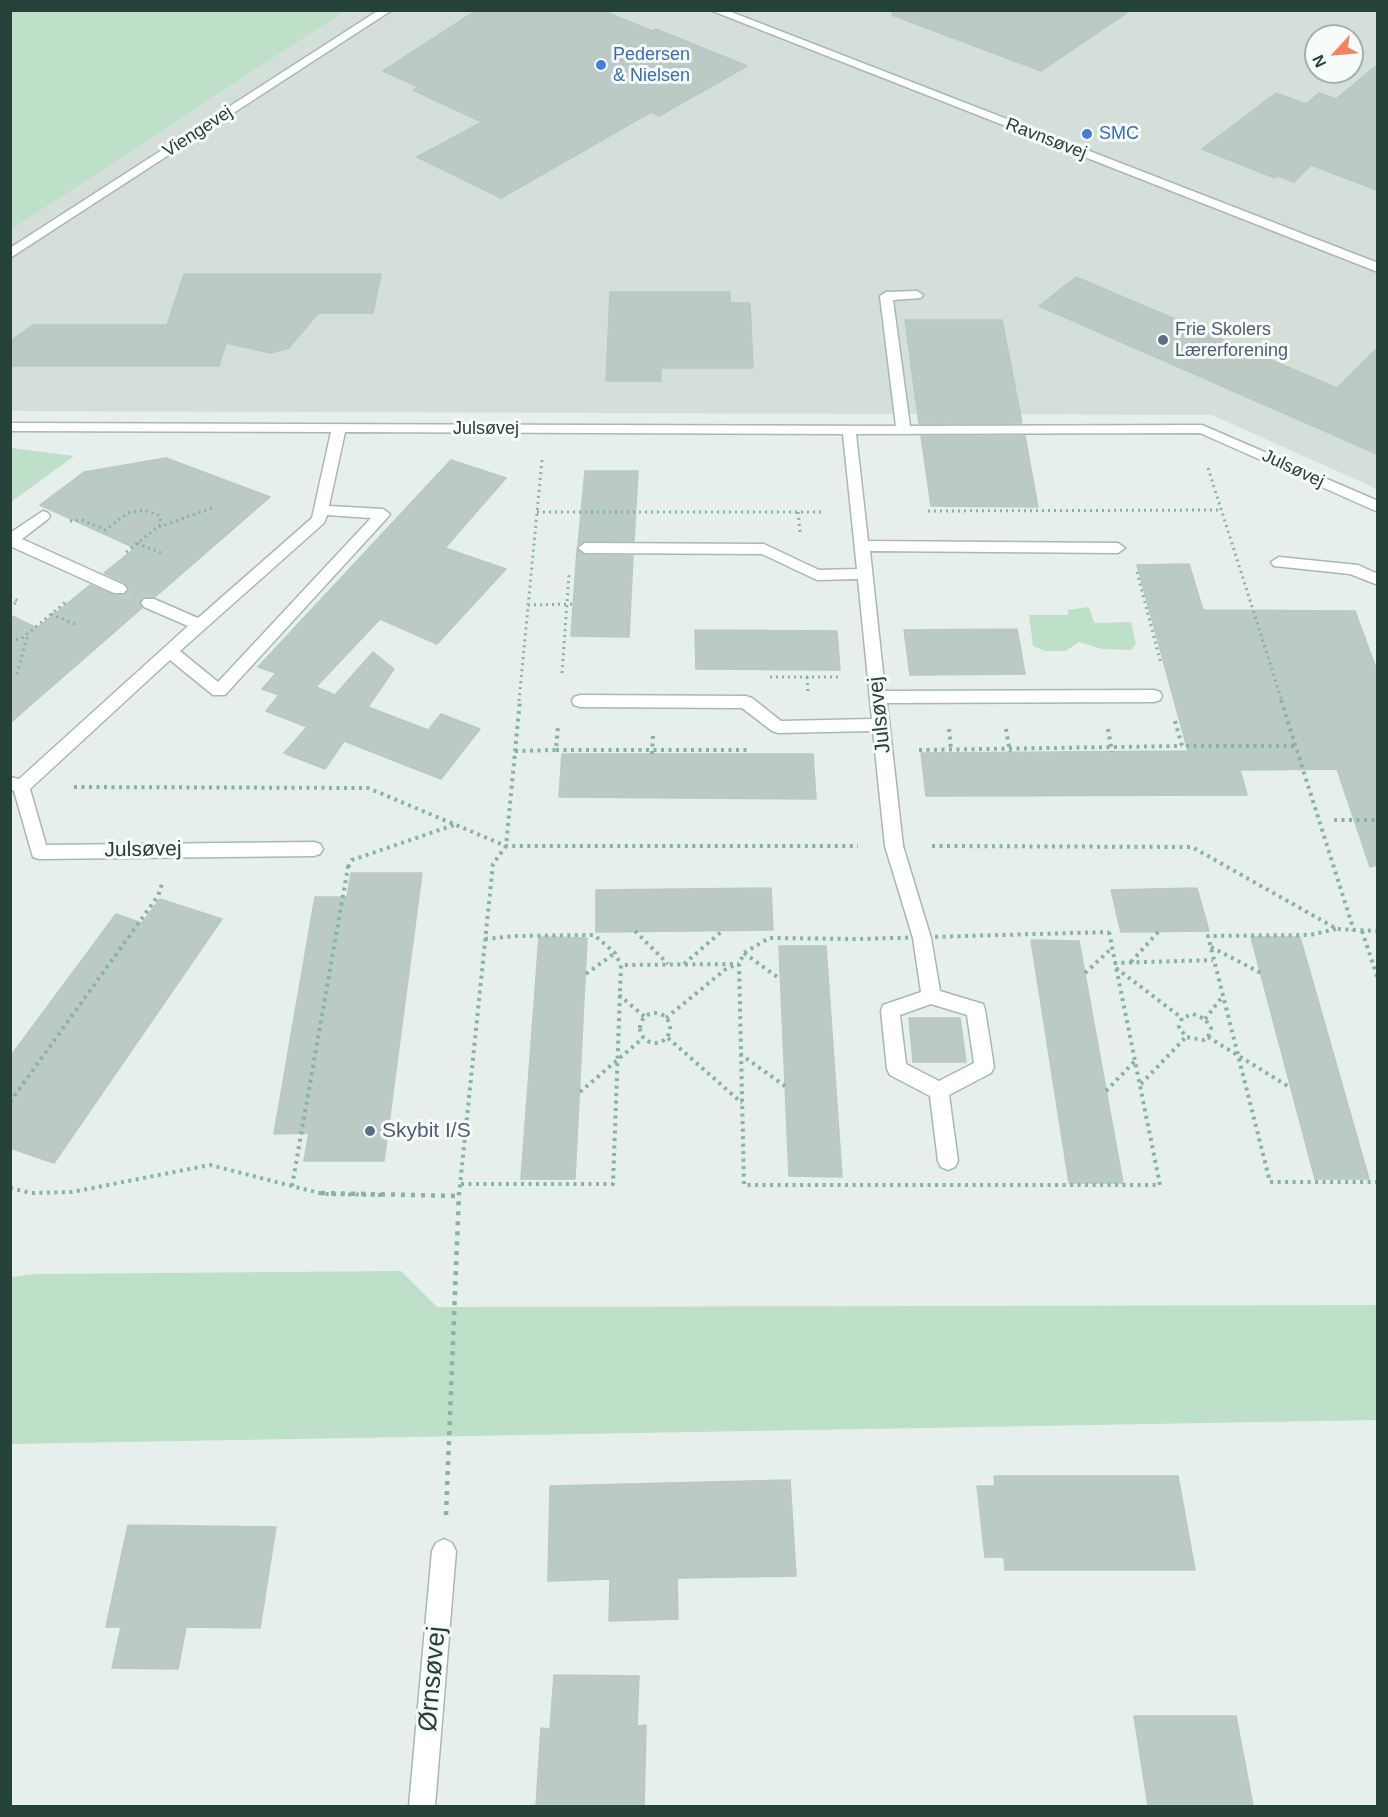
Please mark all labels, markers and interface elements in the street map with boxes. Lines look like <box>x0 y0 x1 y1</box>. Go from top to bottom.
north arrow <box>1304 24 1364 84</box>
place label: Pedersen & Nielsen <box>613 44 690 86</box>
text: N <box>1309 52 1329 70</box>
marker: Pedersen & Nielsen <box>594 58 608 72</box>
street label: Viengevej <box>159 102 237 162</box>
street label: Ravnsøvej <box>1002 114 1090 164</box>
place label: SMC <box>1099 123 1139 145</box>
marker: SMC <box>1080 127 1094 141</box>
place label: Frie Skolers Lærerforening <box>1175 319 1288 362</box>
marker: Frie Skolers Lærerforening <box>1156 333 1170 347</box>
street label: Julsøvej <box>453 418 519 440</box>
street label: Julsøvej <box>1259 445 1327 493</box>
street label: Julsøvej <box>863 675 897 755</box>
street label: Julsøvej <box>104 837 182 863</box>
place label: Skybit I/S <box>382 1118 471 1144</box>
marker: Skybit I/S <box>363 1124 377 1138</box>
street label: Ørnsøvej <box>413 1625 453 1733</box>

